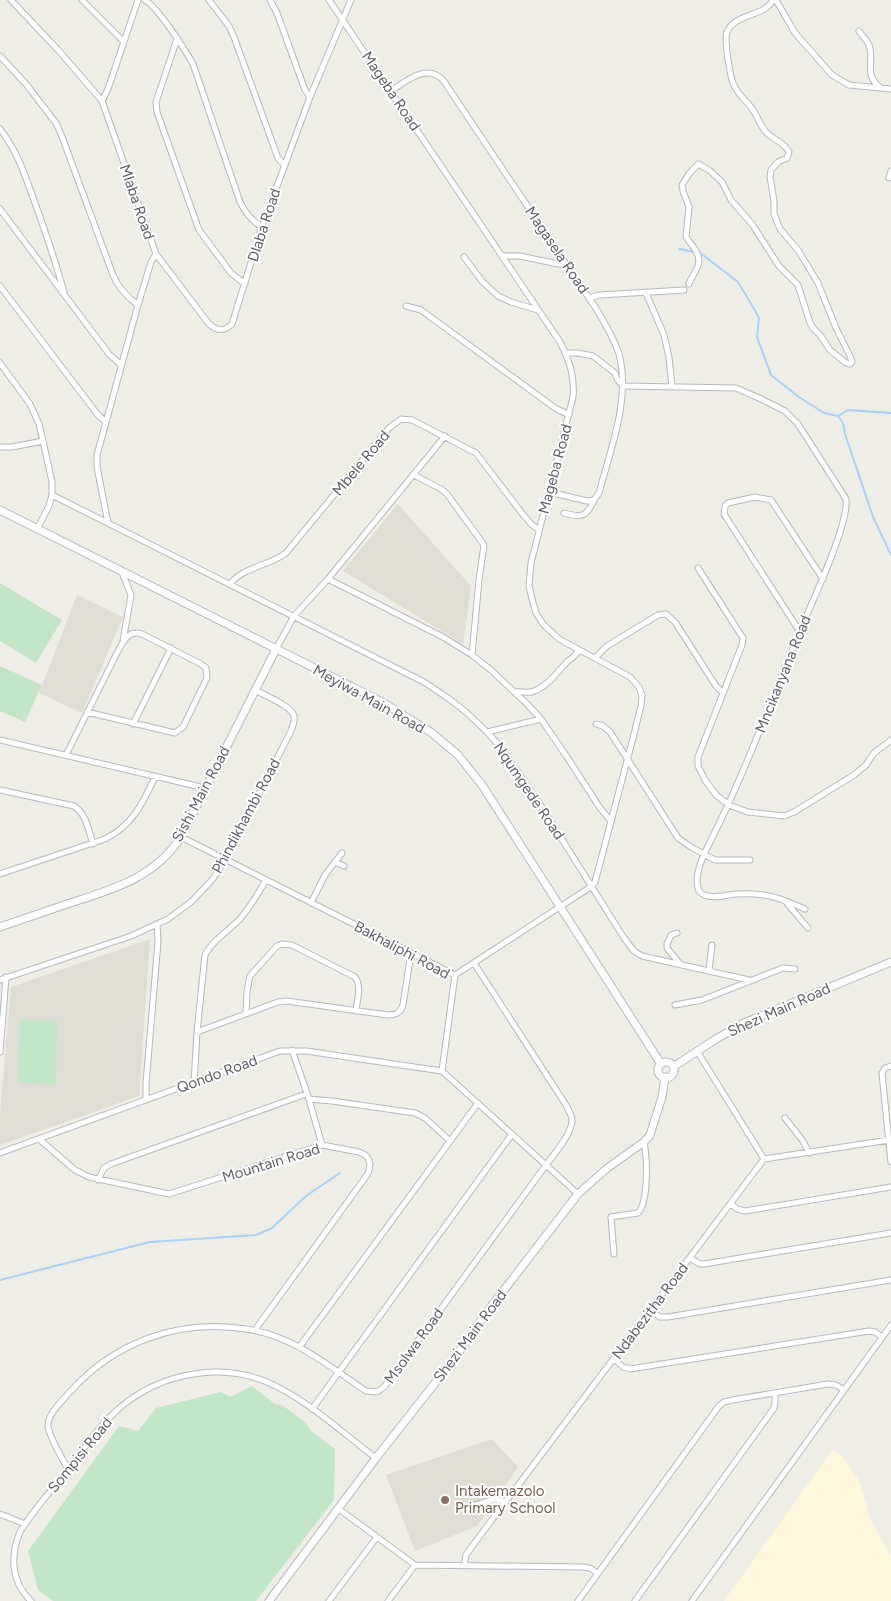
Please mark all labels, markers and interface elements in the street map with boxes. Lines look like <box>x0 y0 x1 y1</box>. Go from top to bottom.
street label: Mageba Road <box>358 48 424 134</box>
street label: Mlaba Road <box>116 162 158 242</box>
street label: Dlaba Road <box>244 186 284 264</box>
street label: Magasela Road <box>521 203 593 297</box>
street label: Mageba Road <box>534 422 576 516</box>
street label: Mbele Road <box>329 427 393 499</box>
street label: Mncikanyana Road <box>751 613 815 735</box>
street label: Meyiwa Main Road <box>310 661 428 737</box>
street label: Nqumgede Road <box>490 739 568 843</box>
street label: Sishi Main Road <box>168 743 234 845</box>
street label: Phindikhambi Road <box>208 755 284 877</box>
street label: Bakhaliphi Road <box>351 917 453 983</box>
street label: Shezi Main Road <box>725 979 833 1041</box>
street label: Qondo Road <box>174 1051 260 1097</box>
street label: Mountain Road <box>220 1140 322 1186</box>
street label: Ndabezitha Road <box>608 1259 692 1363</box>
street label: Shezi Main Road <box>429 1286 511 1386</box>
street label: Msolwa Road <box>381 1305 447 1387</box>
street label: Sompisi Road <box>44 1414 116 1496</box>
place label: Intakemazolo Primary School <box>455 1482 556 1517</box>
marker: Intakemazolo Primary School <box>439 1494 451 1506</box>

